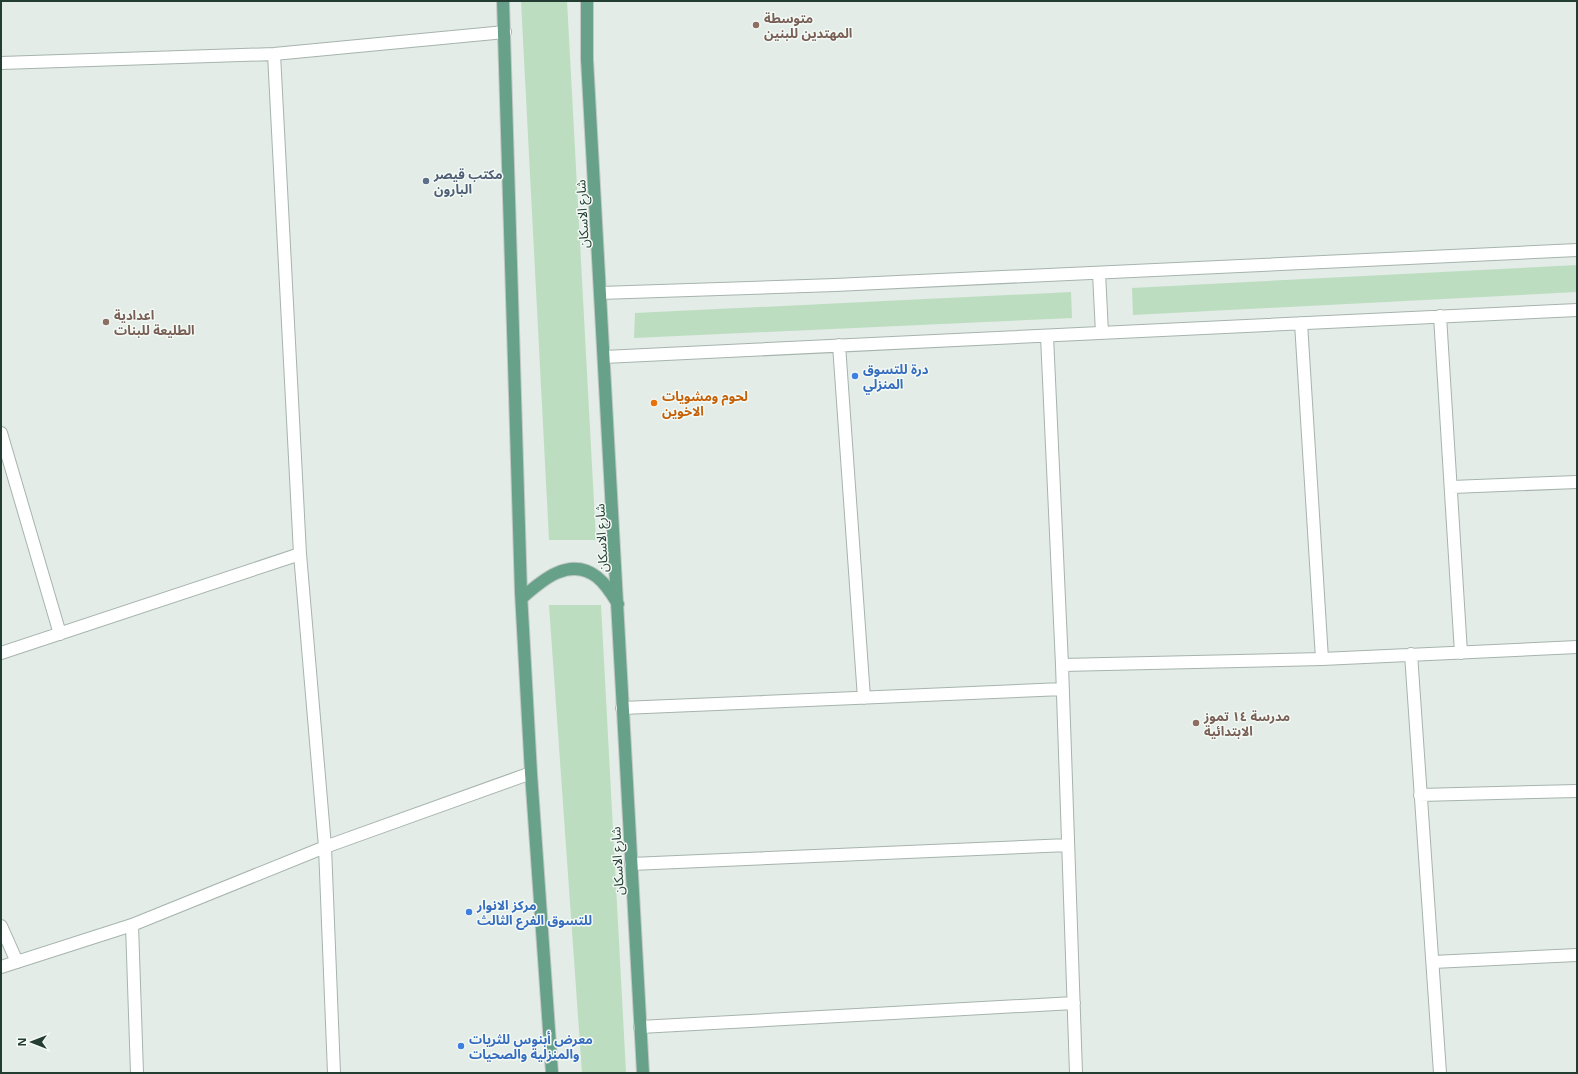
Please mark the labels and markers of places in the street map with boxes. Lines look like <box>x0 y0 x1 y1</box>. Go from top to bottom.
place label: متوسطة المهتدين للبنين <box>764 9 852 42</box>
marker: متوسطة المهتدين للبنين <box>751 20 761 30</box>
place label: مكتب قيصر البارون <box>433 165 503 198</box>
marker: مكتب قيصر البارون <box>421 176 431 186</box>
place label: اعدادية الطليعة للبنات <box>114 306 195 339</box>
marker: اعدادية الطليعة للبنات <box>101 317 111 327</box>
place label: درة للتسوق المنزلي <box>863 360 929 395</box>
marker: درة للتسوق المنزلي <box>850 371 860 381</box>
place label: لحوم ومشويات الاخوين <box>662 387 748 420</box>
marker: لحوم ومشويات الاخوين <box>649 398 659 408</box>
place label: مدرسة ١٤ تموز الابتدائية <box>1203 707 1290 740</box>
marker: مدرسة ١٤ تموز الابتدائية <box>1191 718 1201 728</box>
place label: مركز الانوار للتسوق الفرع الثالث <box>476 896 592 930</box>
marker: مركز الانوار للتسوق الفرع الثالث <box>464 907 474 917</box>
place label: معرض أبنوس للثريات والمنزلية والصحيات <box>469 1030 593 1063</box>
marker: معرض أبنوس للثريات والمنزلية والصحيات <box>456 1041 466 1051</box>

